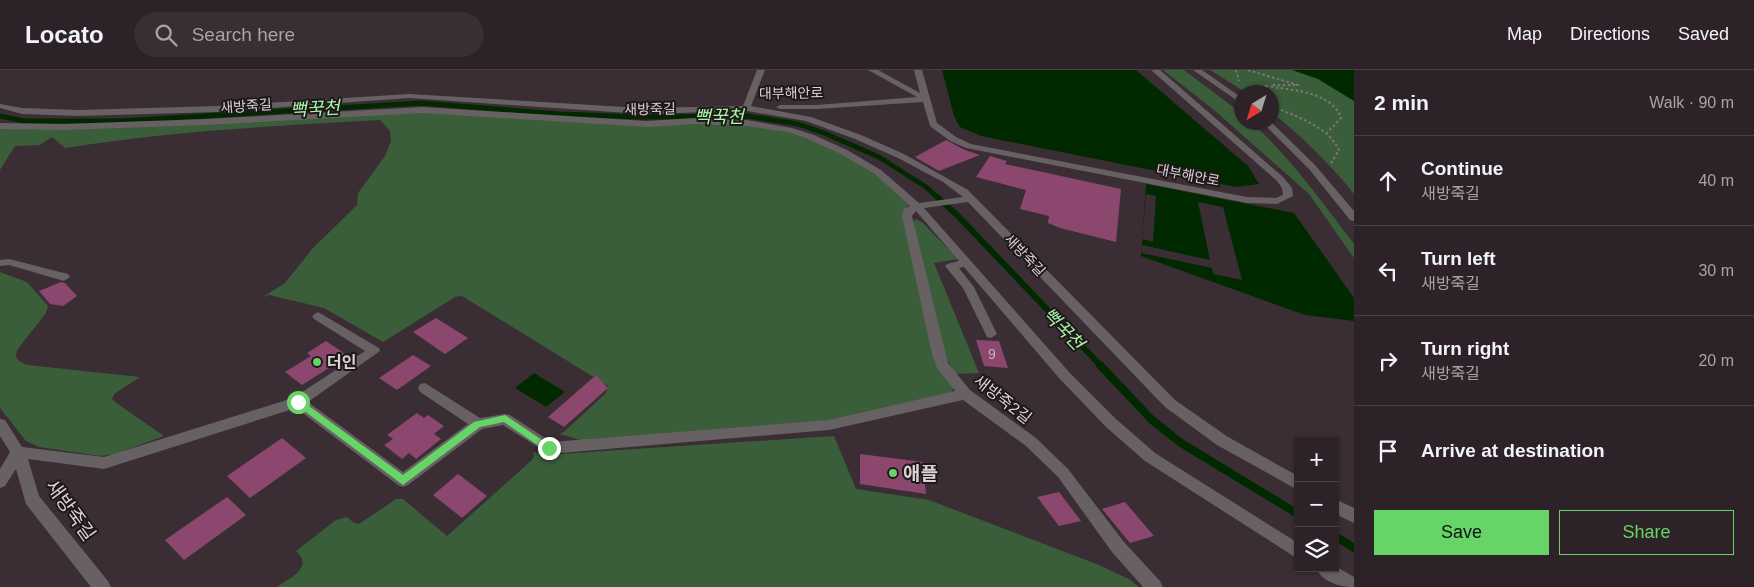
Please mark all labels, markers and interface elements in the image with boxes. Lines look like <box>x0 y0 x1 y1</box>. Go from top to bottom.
search box <box>134 12 484 57</box>
text: Locato <box>25 21 104 48</box>
icon: search <box>152 21 180 49</box>
text: Search here <box>192 24 295 45</box>
text: Map <box>1507 24 1542 44</box>
text: Directions <box>1570 24 1650 44</box>
text: Saved <box>1678 24 1729 44</box>
street label: 대부해안로 <box>759 84 823 102</box>
north arrow <box>1234 85 1279 130</box>
text: 2 min <box>1374 91 1429 114</box>
text: Walk · 90 m <box>1649 94 1734 111</box>
street label: 새방죽길 <box>220 96 272 116</box>
water label: 뻑꾹천 <box>290 98 343 120</box>
street label: 새방죽길 <box>624 101 676 117</box>
water label: 뻑꾹천 <box>694 107 746 127</box>
text: Continue <box>1421 158 1503 179</box>
street label: 대부해안로 <box>1155 161 1221 189</box>
icon: ahead <box>1374 167 1402 195</box>
text: 40 m <box>1698 172 1734 189</box>
text: 새방죽길 <box>1421 185 1480 202</box>
street label: 새방죽길 <box>1001 231 1049 279</box>
text: Turn left <box>1421 248 1496 269</box>
icon: left <box>1374 257 1402 285</box>
text: 30 m <box>1698 262 1734 279</box>
text: 새방죽길 <box>1421 275 1480 292</box>
water label: 뻑꾹천 <box>1039 304 1089 356</box>
text: Turn right <box>1421 338 1509 359</box>
house number: 9 <box>988 346 996 362</box>
icon: right <box>1374 347 1402 375</box>
text: 20 m <box>1698 352 1734 369</box>
place label: 더인 <box>327 354 356 371</box>
marker: 더인 <box>311 356 323 368</box>
text: 새방죽길 <box>1421 365 1480 382</box>
street label: 새방죽2길 <box>971 372 1035 427</box>
route start <box>287 391 310 414</box>
route end <box>538 437 561 460</box>
map controls <box>1294 437 1339 572</box>
button: + <box>1294 437 1339 482</box>
icon: arrive <box>1374 437 1402 465</box>
text: Arrive at destination <box>1421 440 1605 461</box>
place label: 애플 <box>903 463 938 484</box>
marker: 애플 <box>887 467 899 479</box>
street label: 새방죽길 <box>42 476 100 545</box>
button: − <box>1294 482 1339 527</box>
button: Save <box>1374 510 1549 555</box>
button: Share <box>1559 510 1734 555</box>
button: layers <box>1294 527 1339 572</box>

